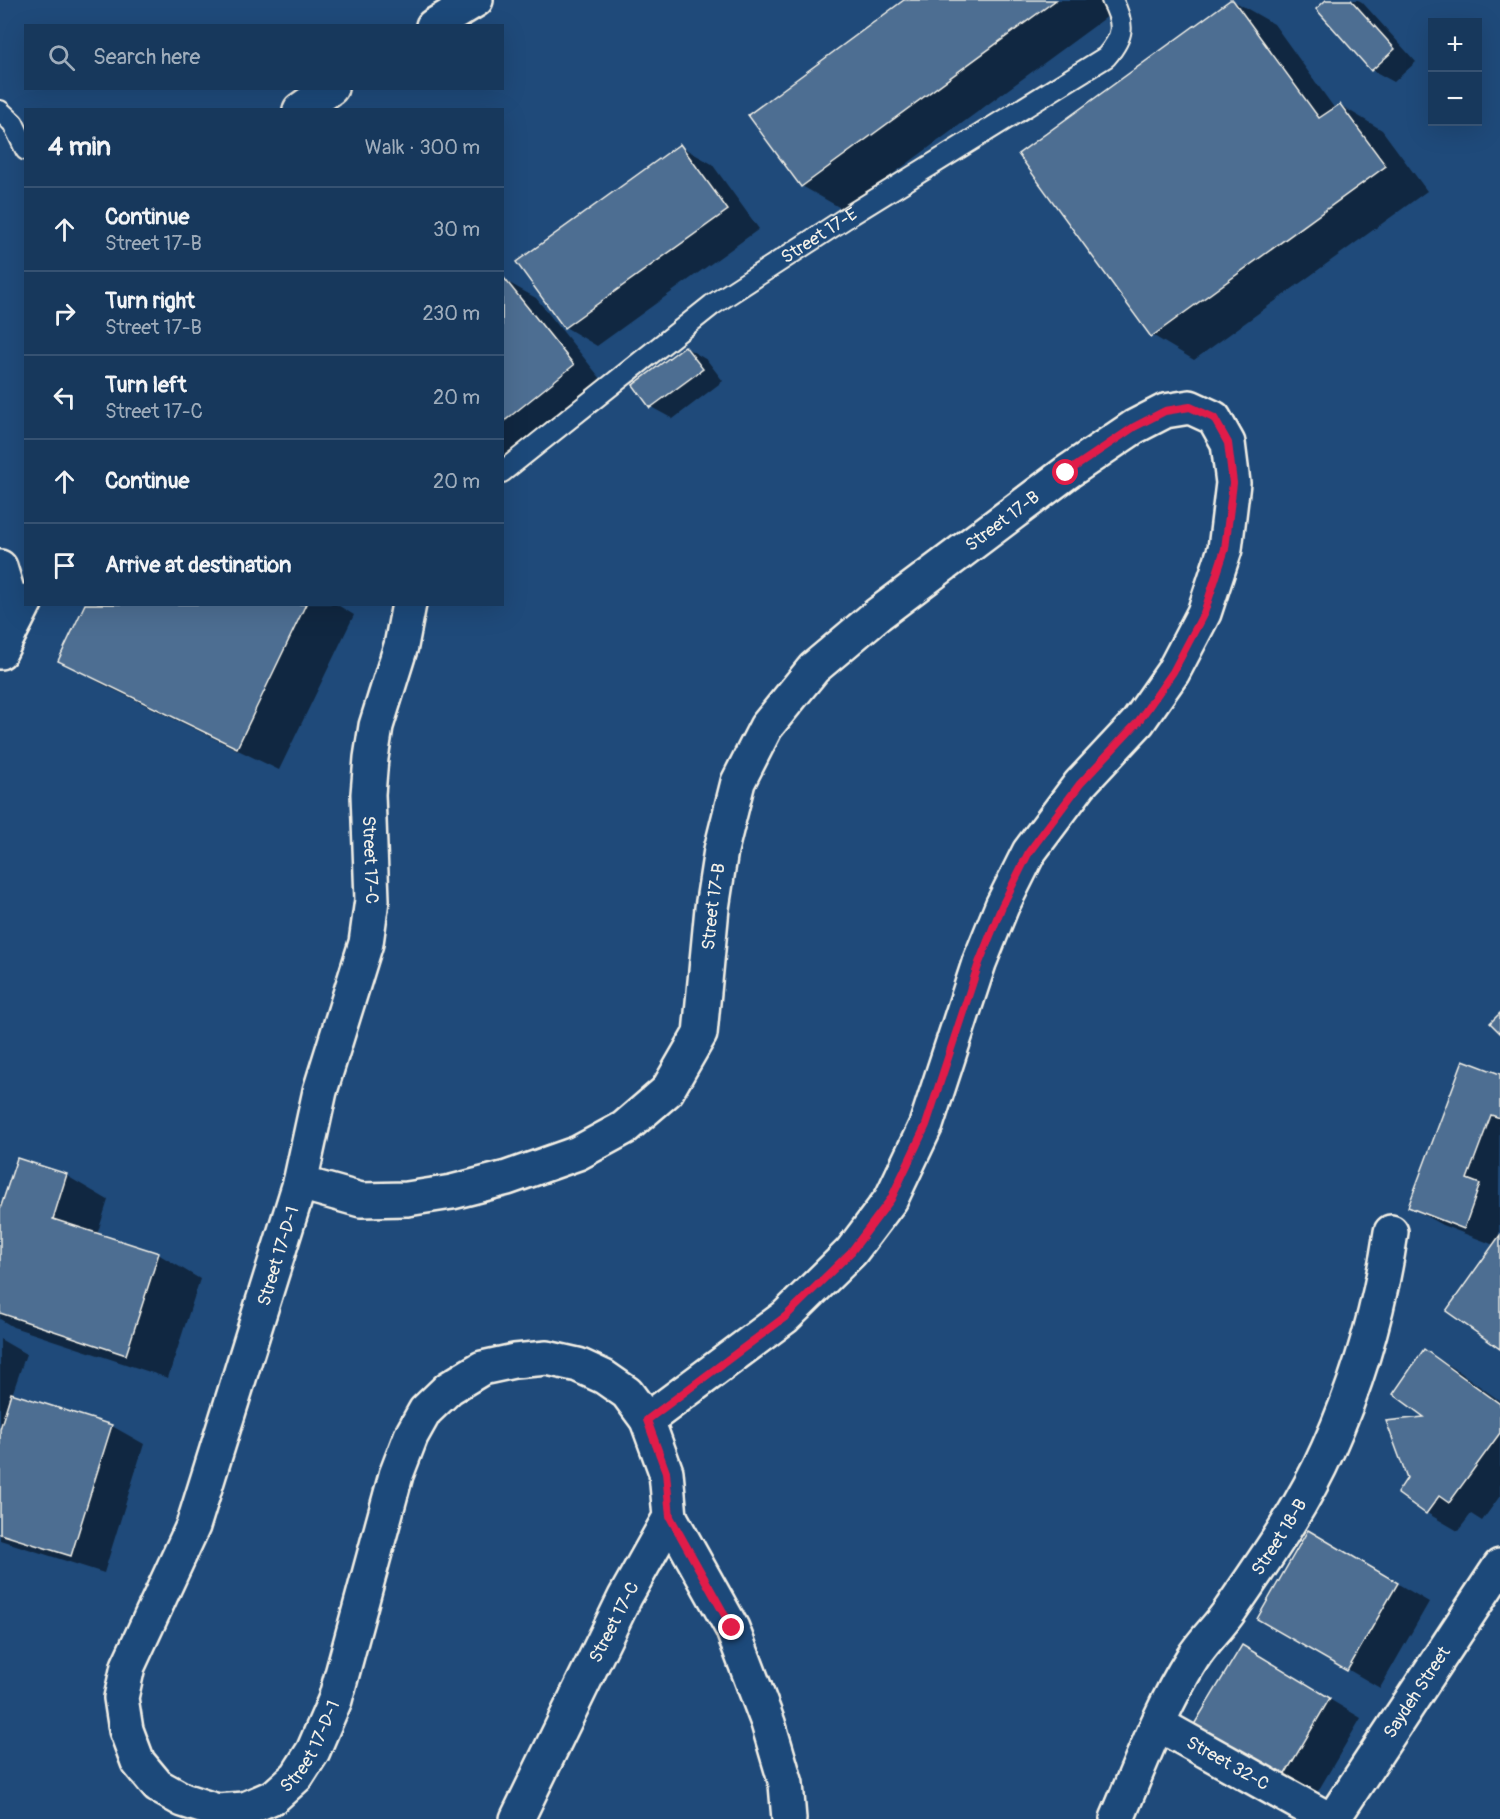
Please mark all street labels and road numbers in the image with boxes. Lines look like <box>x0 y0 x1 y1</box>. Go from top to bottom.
street label: Street 17-E <box>777 203 862 269</box>
street label: Street 17-B <box>961 486 1044 557</box>
street label: Street 17-C <box>357 815 383 904</box>
street label: Street 17-B <box>697 862 731 951</box>
street label: Street 17-D-1 <box>252 1204 305 1309</box>
street label: Street 18-B <box>1246 1495 1312 1580</box>
street label: Street 17-C <box>584 1578 645 1667</box>
street label: Saydeh Street <box>1378 1641 1456 1743</box>
street label: Street 17-D-1 <box>275 1697 345 1798</box>
street label: Street 32-C <box>1182 1731 1273 1796</box>

